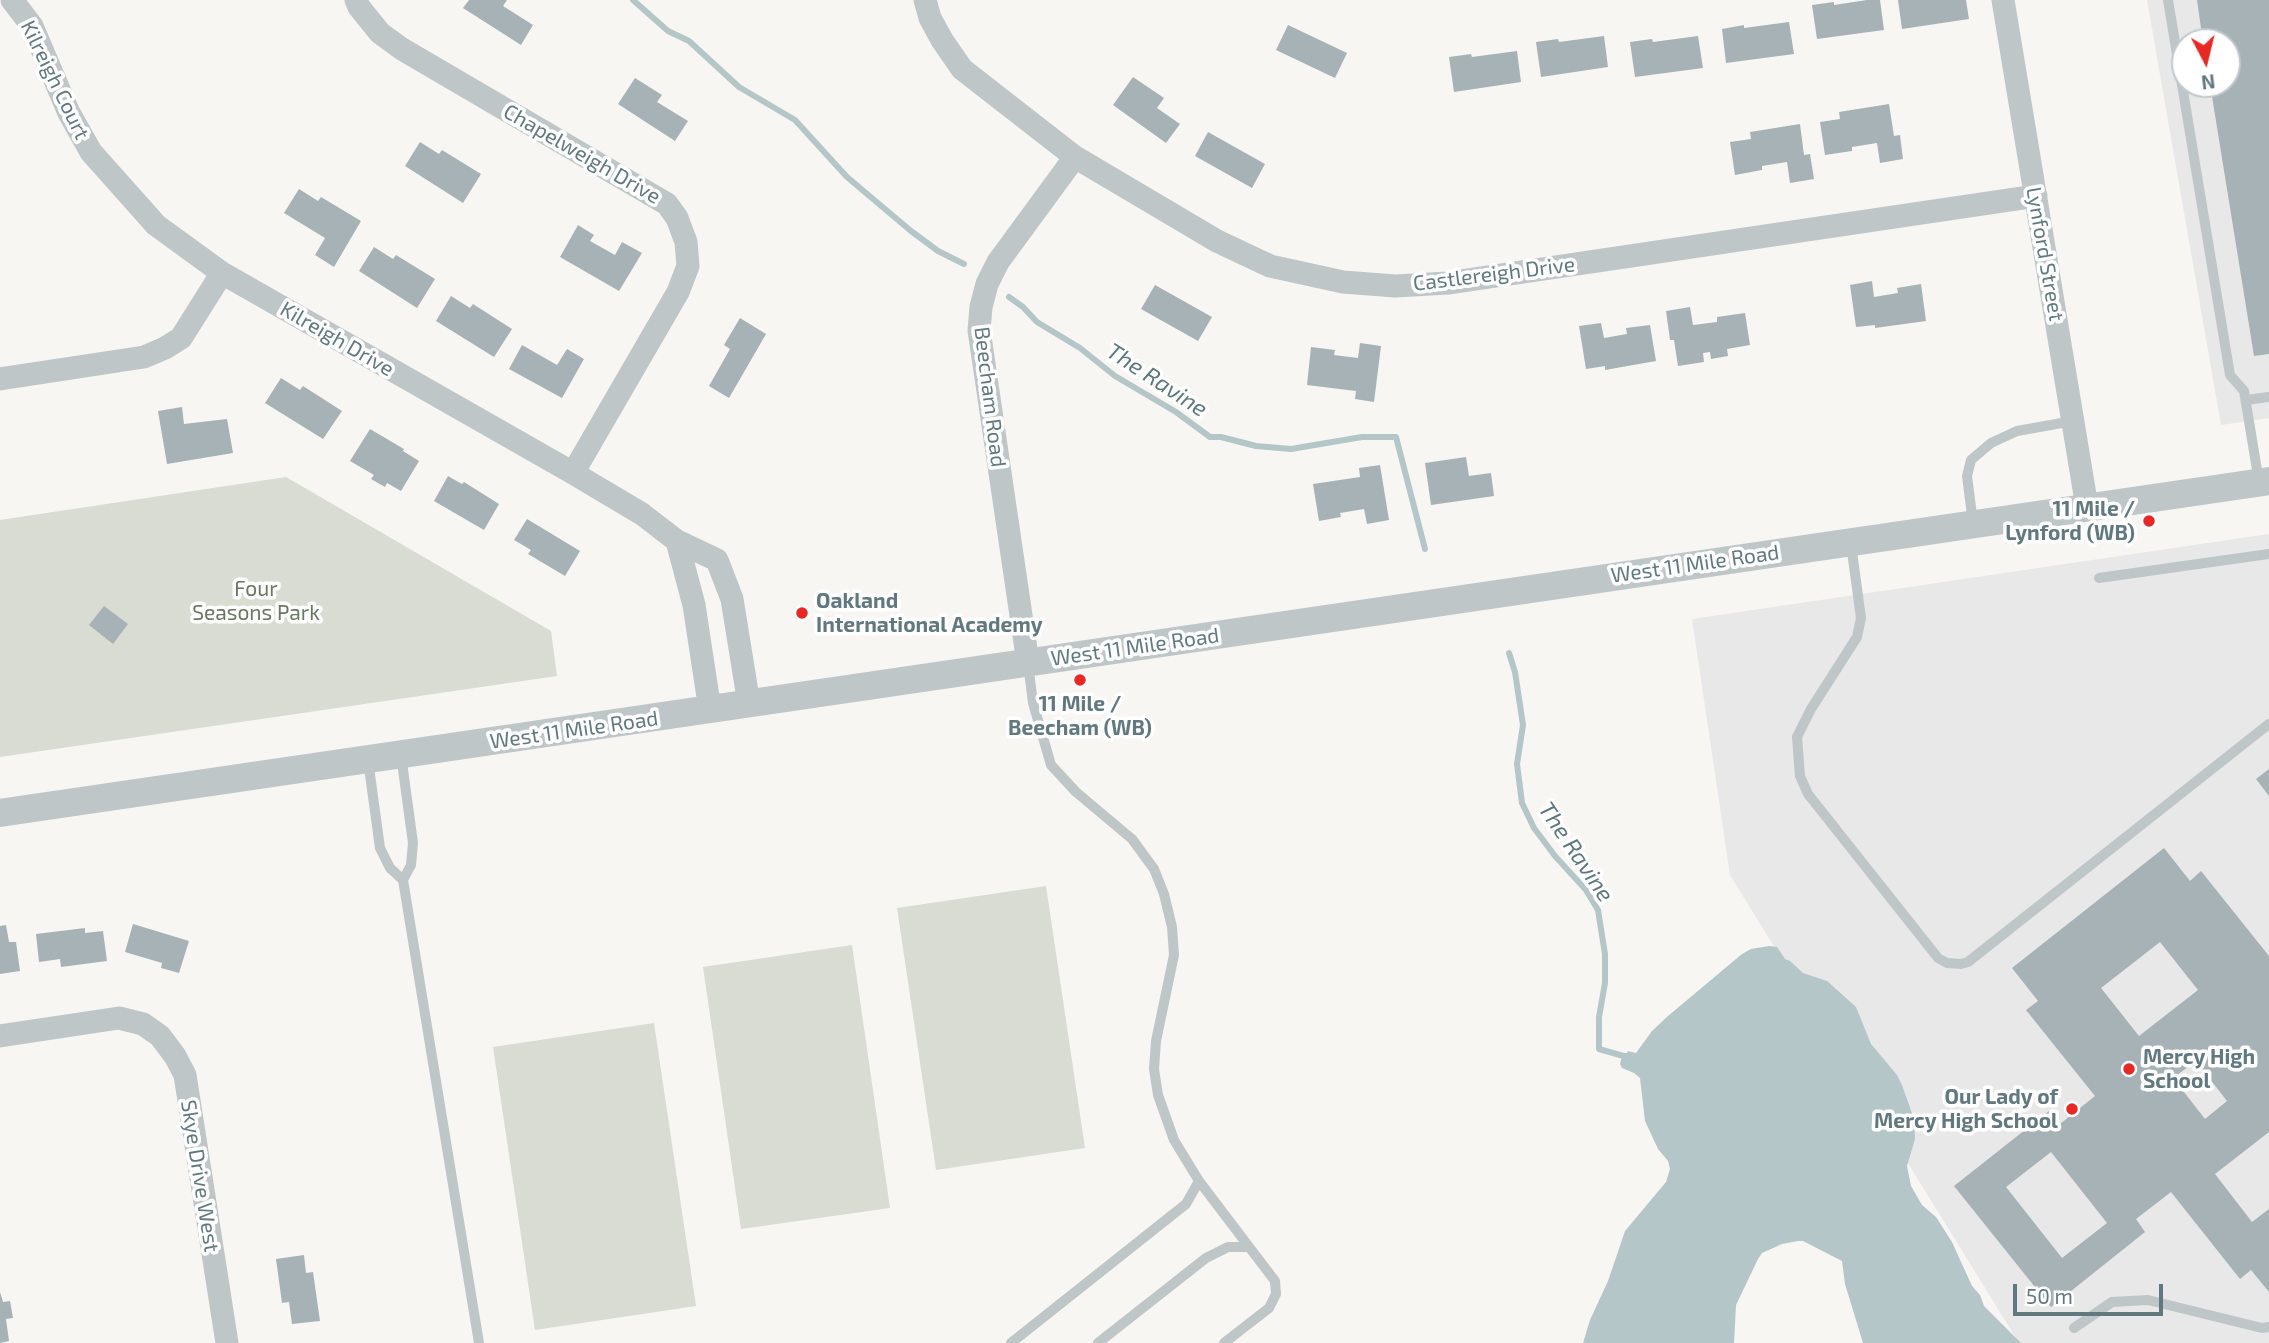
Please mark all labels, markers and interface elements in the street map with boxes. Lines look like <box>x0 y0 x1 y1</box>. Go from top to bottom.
street label: Kilreigh Court <box>15 16 95 144</box>
north arrow <box>2171 28 2241 98</box>
text: N <box>2200 70 2217 95</box>
street label: Chapelweigh Drive <box>499 99 665 209</box>
street label: Lynford Street <box>2021 185 2069 323</box>
street label: Castlereigh Drive <box>1412 252 1576 296</box>
street label: Kilreigh Drive <box>276 296 398 382</box>
street label: Beecham Road <box>969 325 1011 469</box>
water label: The Ravine <box>1101 337 1213 423</box>
place label: 11 Mile / Lynford (WB) <box>2005 496 2135 546</box>
marker: 11 Mile / Lynford (WB) <box>2141 513 2157 529</box>
street label: West 11 Mile Road <box>1609 540 1781 588</box>
park label: Four Seasons Park <box>192 576 320 626</box>
place label: Oakland International Academy <box>816 588 1043 638</box>
marker: Oakland International Academy <box>794 605 810 621</box>
street label: West 11 Mile Road <box>1049 623 1221 671</box>
marker: 11 Mile / Beecham (WB) <box>1072 672 1088 688</box>
place label: 11 Mile / Beecham (WB) <box>1008 691 1152 741</box>
street label: West 11 Mile Road <box>488 706 660 754</box>
water label: The Ravine <box>1532 797 1620 907</box>
place label: Mercy High School <box>2143 1044 2255 1094</box>
marker: Mercy High School <box>2121 1061 2137 1077</box>
place label: Our Lady of Mercy High School <box>1874 1084 2058 1134</box>
street label: Skye Drive West <box>176 1098 224 1254</box>
marker: Our Lady of Mercy High School <box>2064 1101 2080 1117</box>
scale bar <box>2017 1270 2168 1314</box>
text: 50 m <box>2026 1283 2073 1308</box>

